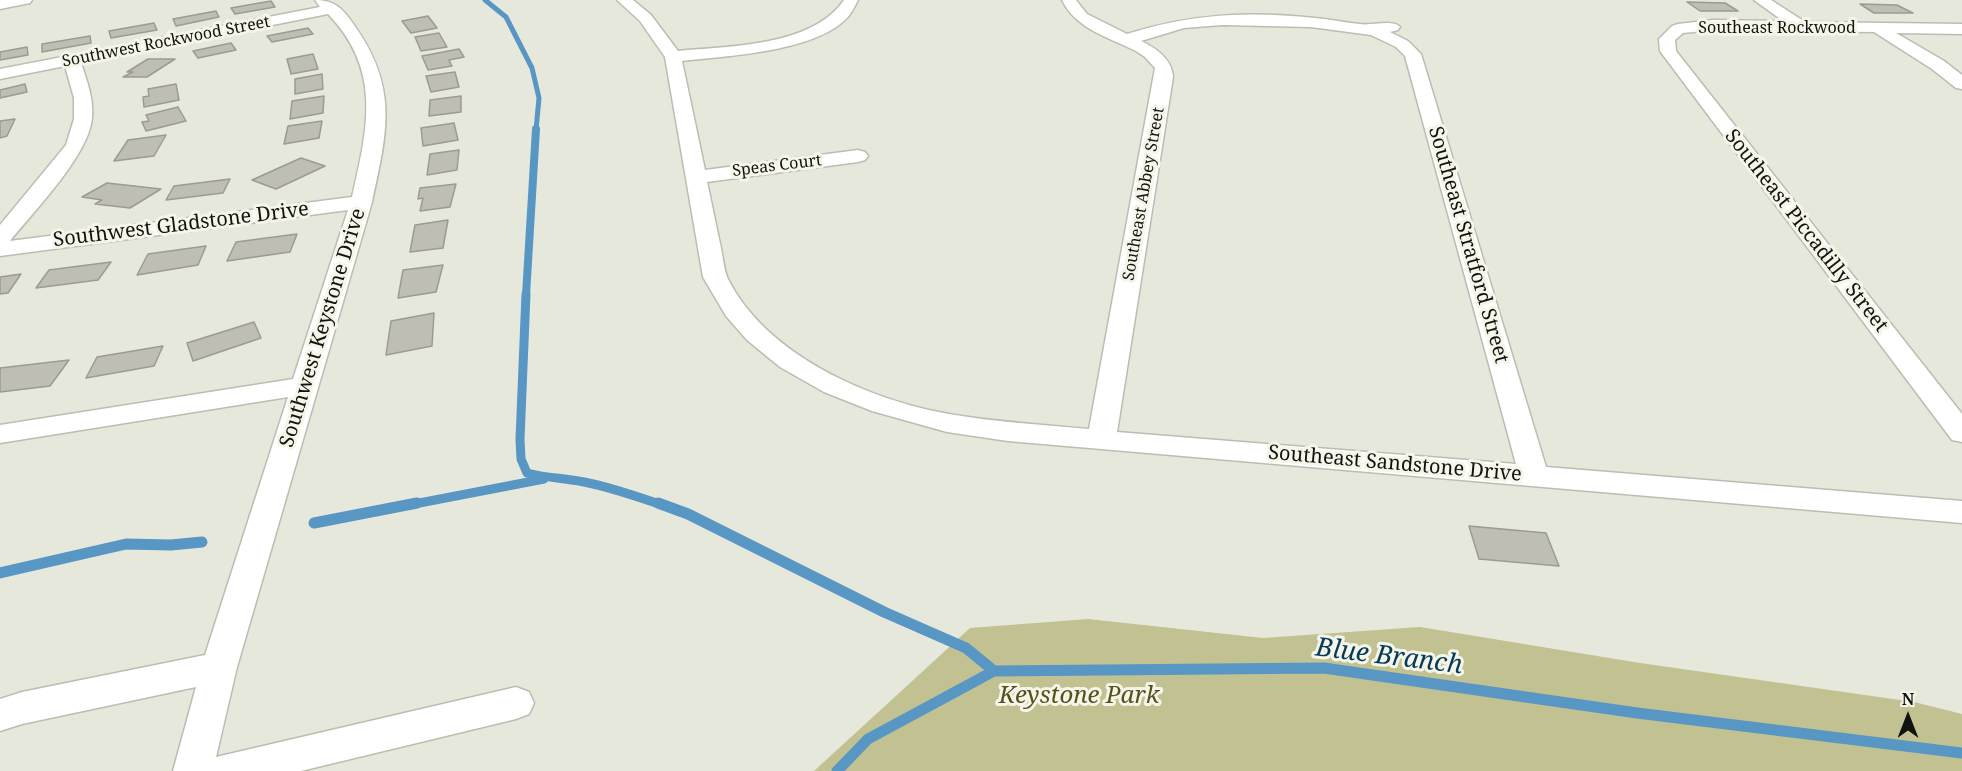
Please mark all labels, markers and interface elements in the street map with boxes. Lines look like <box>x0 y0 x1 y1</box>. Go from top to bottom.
street label: Southwest Rockwood Street <box>61 12 271 72</box>
street label: Southeast Rockwood <box>1698 18 1856 38</box>
street label: Southeast Abbey Street <box>1119 106 1169 282</box>
street label: Southeast Stratford Street <box>1423 124 1513 366</box>
street label: Southeast Piccadilly Street <box>1719 125 1893 337</box>
street label: Speas Court <box>731 151 823 181</box>
street label: Southwest Gladstone Drive <box>52 197 310 253</box>
street label: Southwest Keystone Drive <box>275 206 371 450</box>
street label: Southeast Sandstone Drive <box>1267 441 1523 487</box>
water label: Blue Branch <box>1314 633 1464 681</box>
park label: Keystone Park <box>999 682 1159 710</box>
north arrow <box>1878 687 1938 747</box>
text: N <box>1902 688 1914 710</box>

